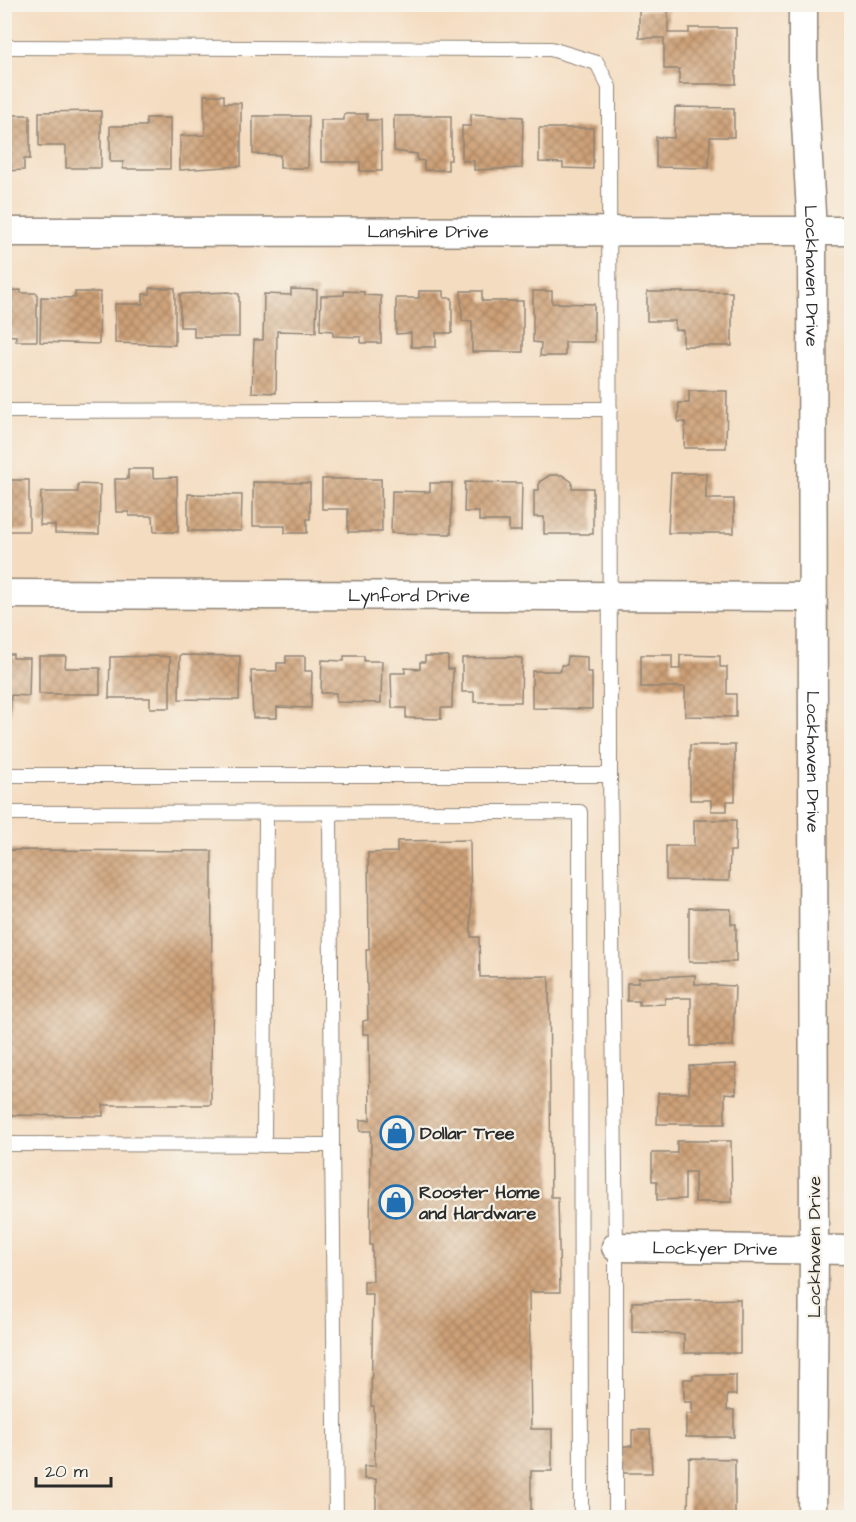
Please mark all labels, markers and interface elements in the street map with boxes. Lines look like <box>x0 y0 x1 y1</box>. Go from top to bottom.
street label: Lockhaven Drive <box>798 204 825 347</box>
street label: Lanshire Drive <box>367 219 489 244</box>
street label: Lynford Drive <box>348 583 470 609</box>
street label: Lockhaven Drive <box>800 691 826 833</box>
shop icon: Dollar Tree <box>379 1115 415 1151</box>
place label: Dollar Tree <box>420 1121 515 1146</box>
street label: Lockhaven Drive <box>802 1176 827 1318</box>
place label: Rooster Home and Hardware <box>418 1180 540 1226</box>
shop icon: Rooster Home and Hardware <box>378 1184 414 1220</box>
street label: Lockyer Drive <box>652 1235 778 1262</box>
scale bar <box>36 1450 111 1488</box>
text: 20 m <box>45 1459 88 1484</box>

